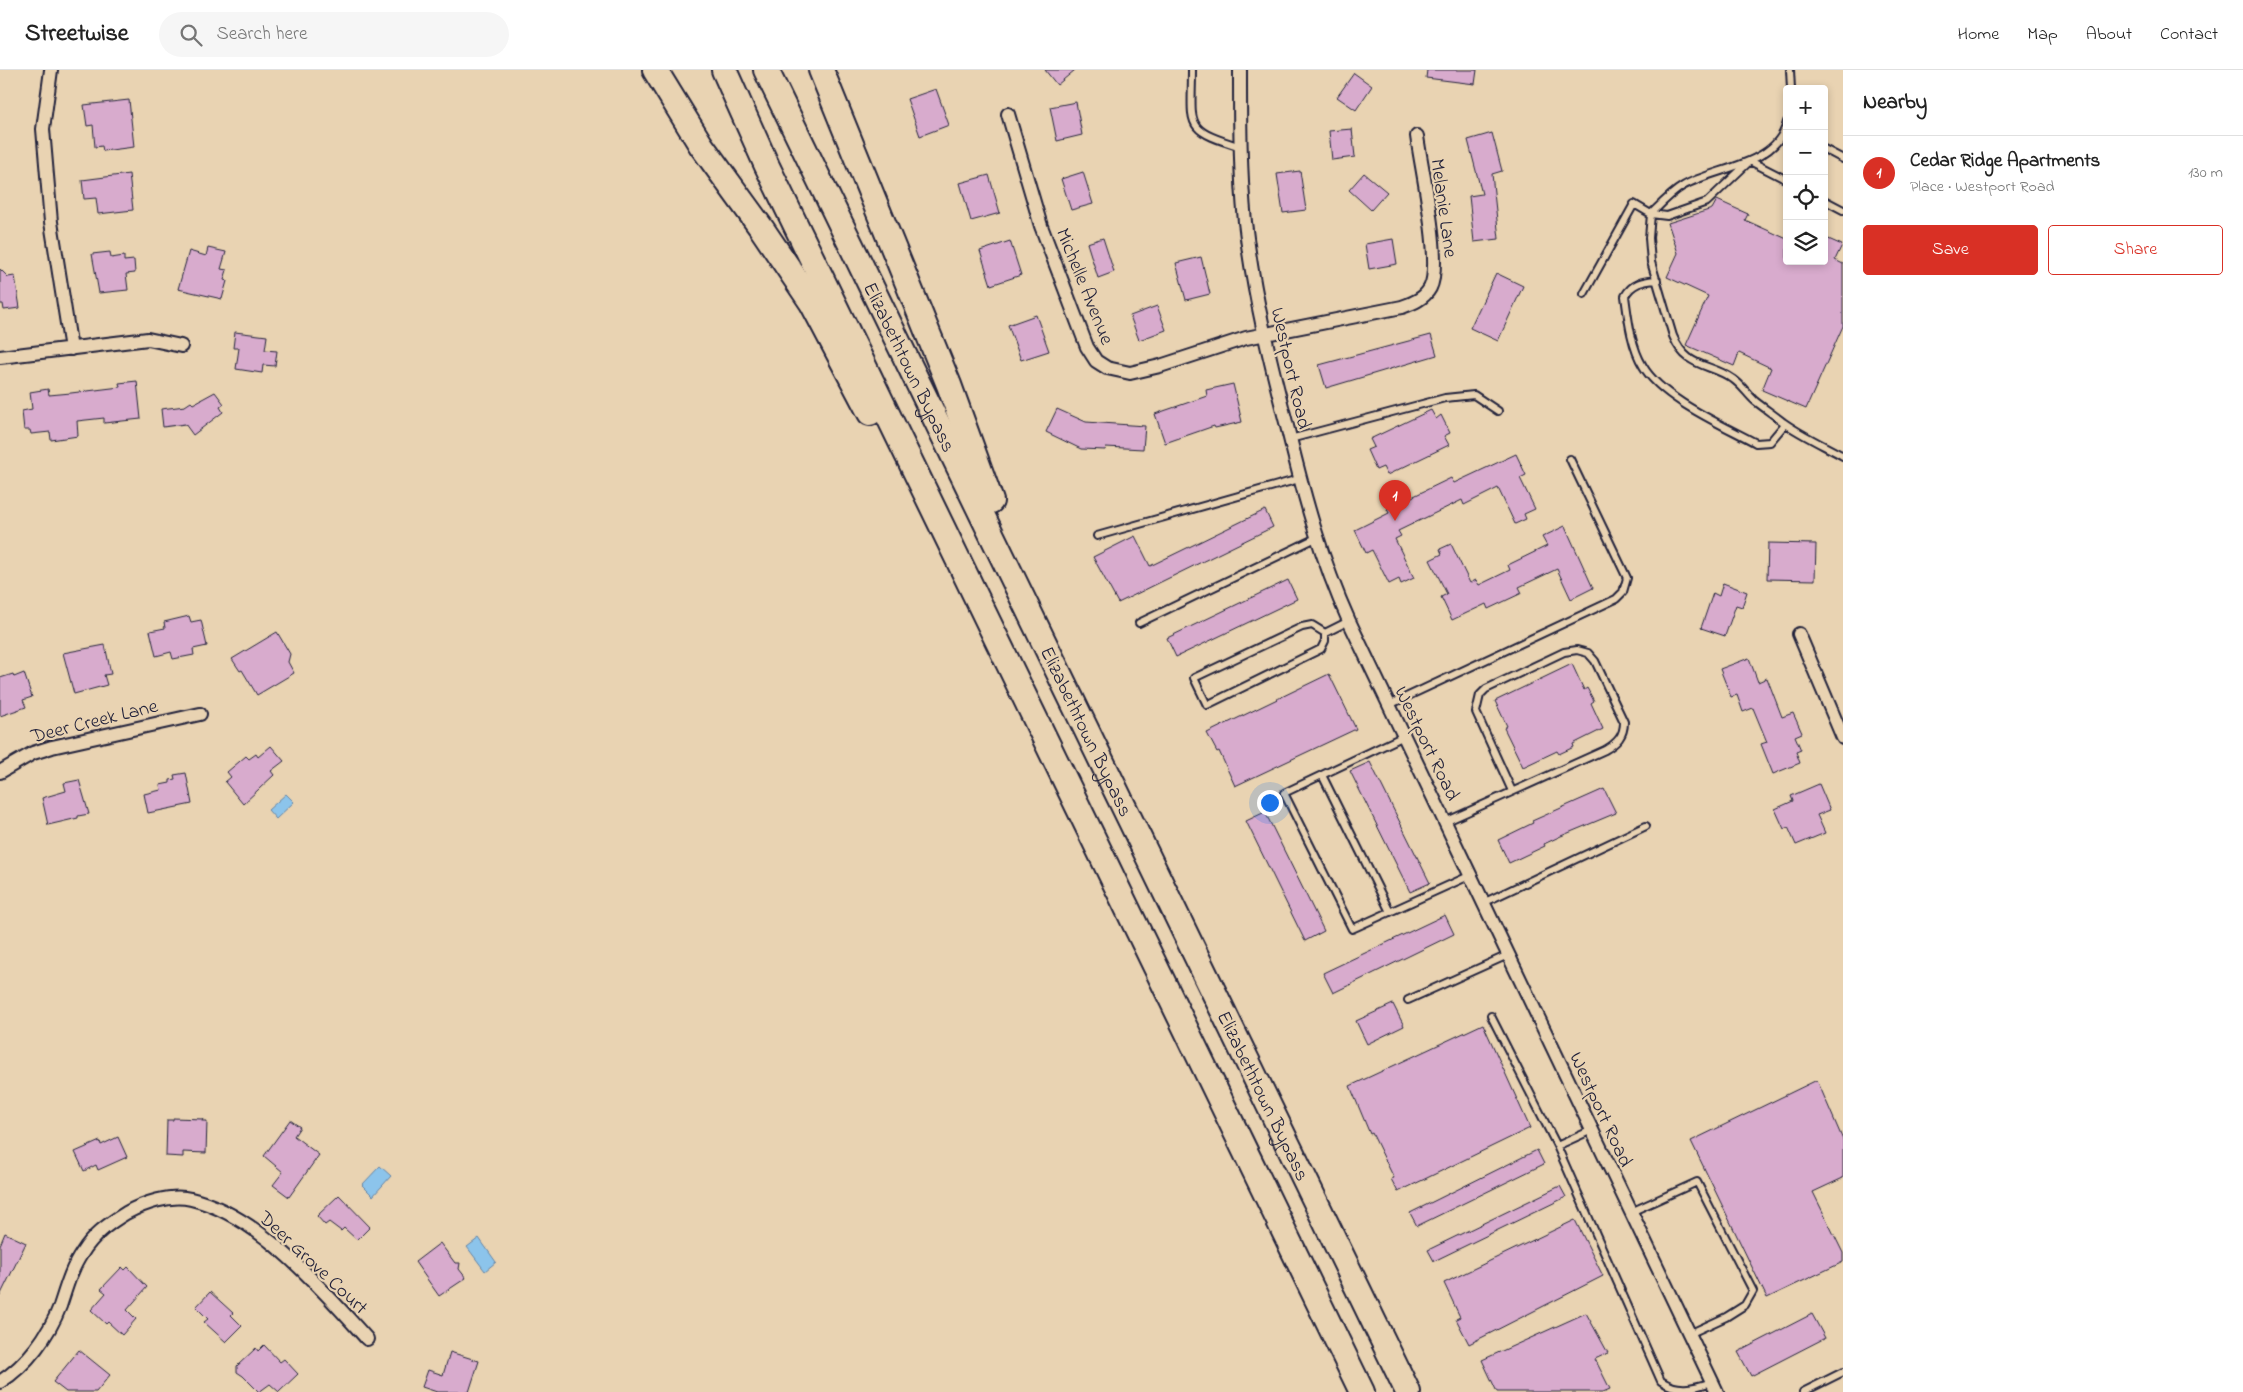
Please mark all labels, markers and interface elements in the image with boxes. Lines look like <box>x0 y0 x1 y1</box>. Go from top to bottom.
search box <box>159 12 509 57</box>
text: Streetwise <box>25 17 129 52</box>
icon: search <box>177 21 205 49</box>
text: Search here <box>217 21 308 48</box>
text: Home <box>1958 22 1999 48</box>
text: Map <box>2027 22 2058 48</box>
text: About <box>2086 22 2132 48</box>
text: Contact <box>2160 22 2218 48</box>
map controls <box>1783 85 1828 265</box>
button: + <box>1783 85 1828 130</box>
text: Nearby <box>1863 88 1927 118</box>
button: − <box>1783 130 1828 175</box>
text: Cedar Ridge Apartments <box>1910 148 2100 175</box>
street label: Melanie Lane <box>1421 157 1464 260</box>
text: 1 <box>1876 161 1882 185</box>
text: 130 m <box>2188 161 2223 185</box>
button: locate <box>1783 175 1828 220</box>
text: Place · Westport Road <box>1910 175 2055 199</box>
button: layers <box>1783 220 1828 265</box>
street label: Michelle Avenue <box>1047 224 1120 350</box>
button: Save <box>1863 225 2038 275</box>
button: Share <box>2048 225 2223 275</box>
street label: Elizabethtown Bypass <box>854 278 962 458</box>
street label: Westport Road <box>1261 305 1318 432</box>
pin: 1 <box>1379 480 1411 521</box>
street label: Elizabethtown Bypass <box>1031 642 1138 822</box>
street label: Westport Road <box>1386 682 1466 806</box>
street label: Deer Creek Lane <box>27 693 161 752</box>
your location <box>1257 790 1283 816</box>
street label: Elizabethtown Bypass <box>1208 1007 1315 1187</box>
street label: Westport Road <box>1560 1048 1639 1172</box>
street label: Deer Grove Court <box>250 1204 374 1323</box>

